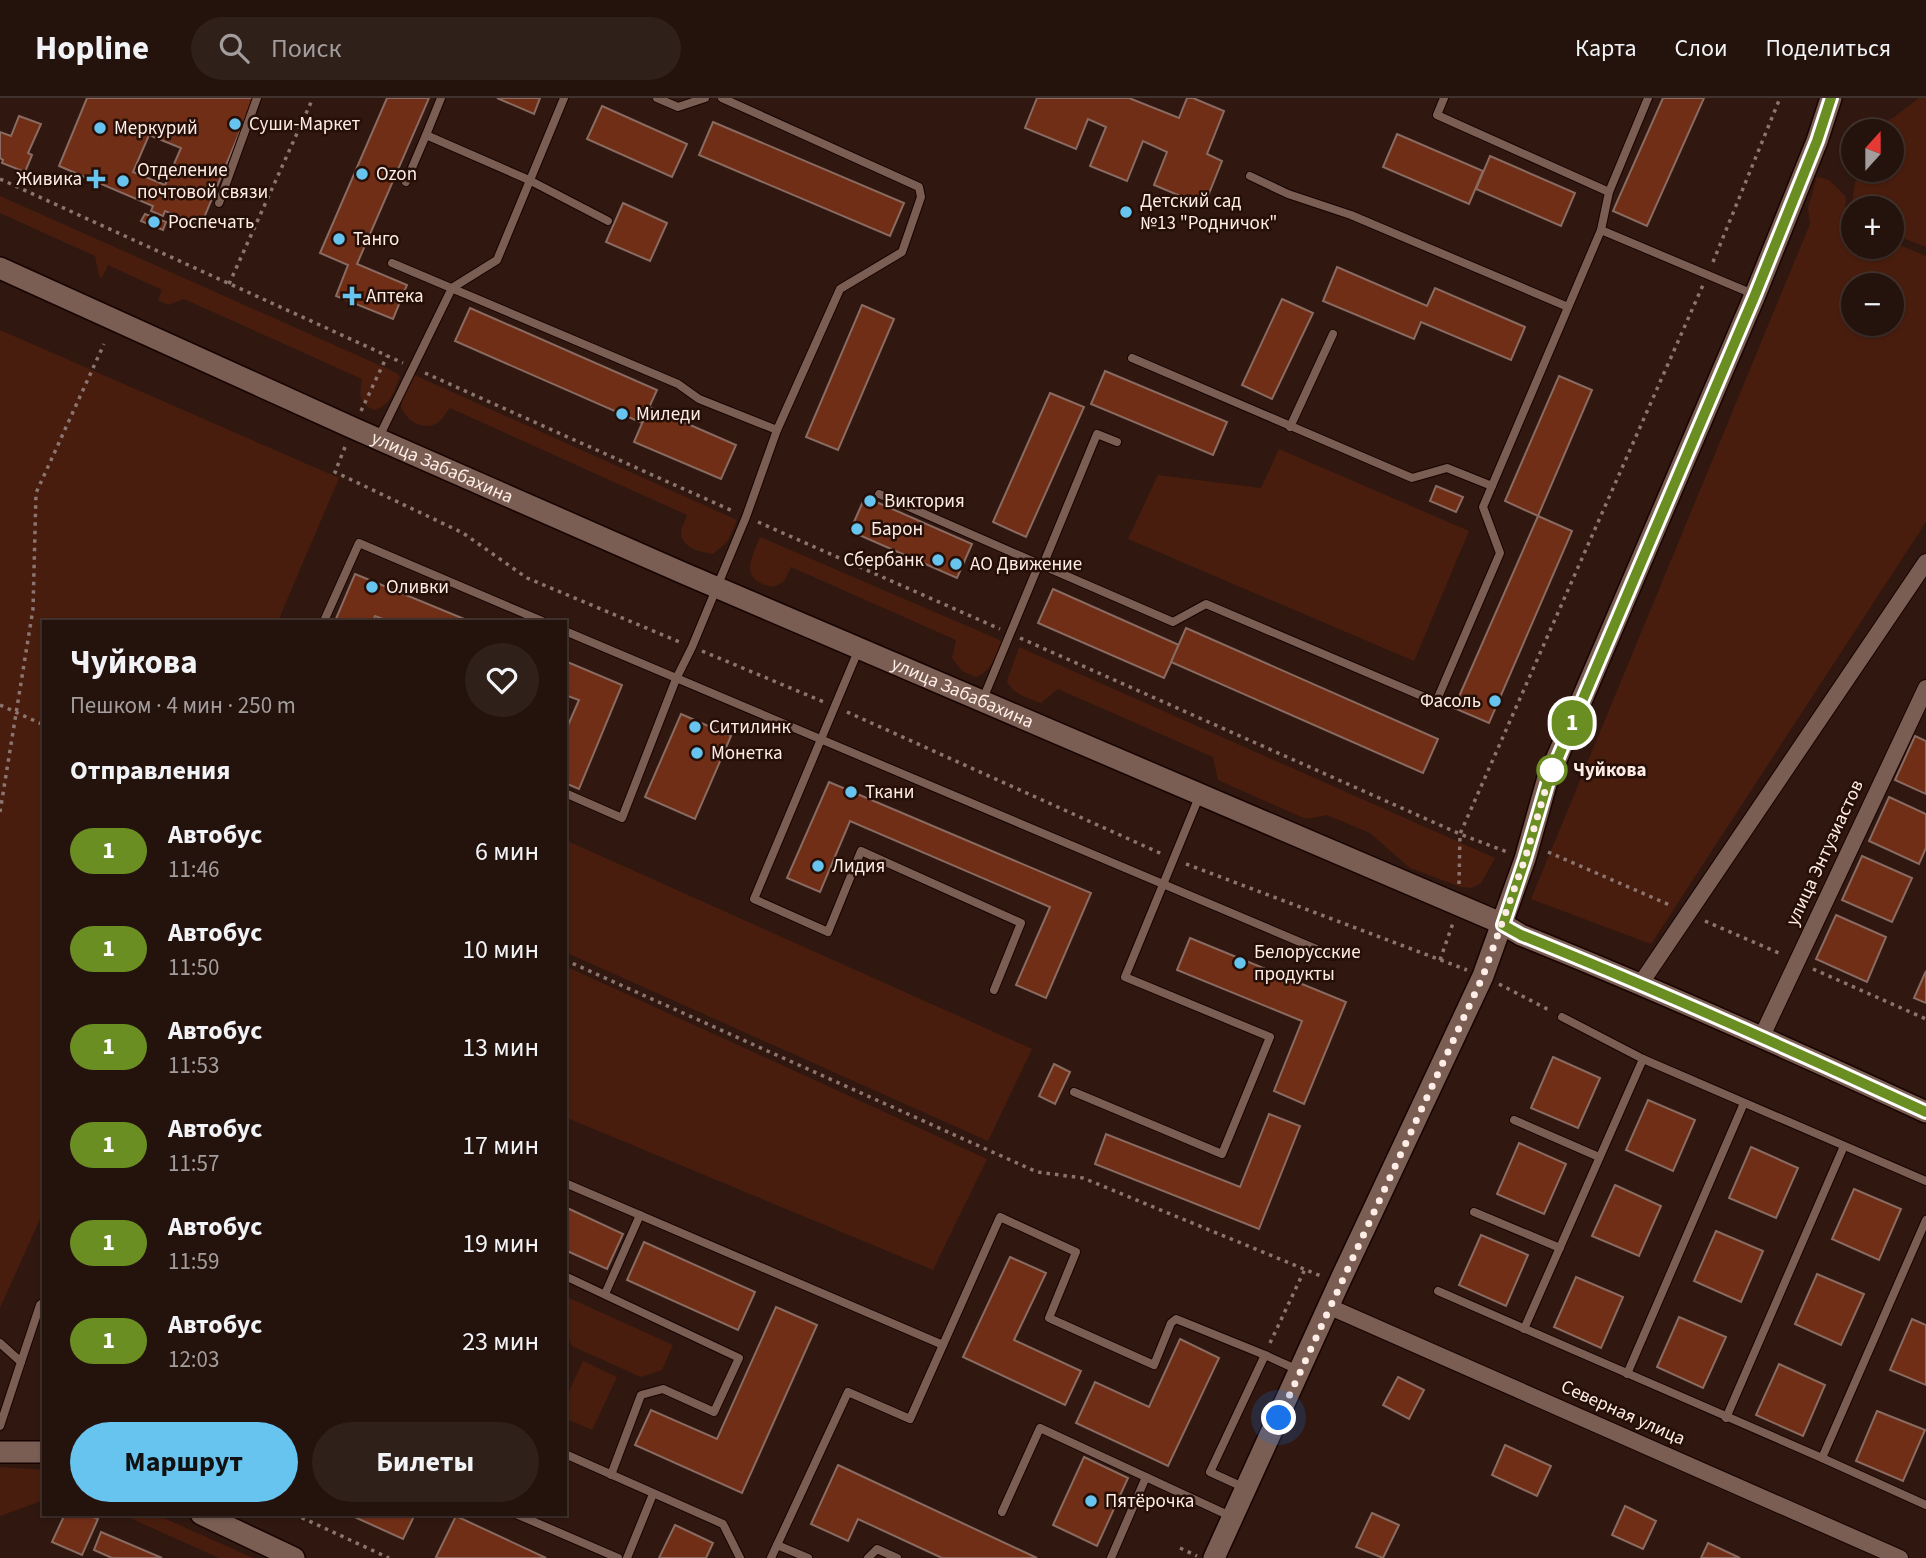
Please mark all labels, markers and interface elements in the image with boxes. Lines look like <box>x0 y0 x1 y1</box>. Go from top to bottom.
search box <box>191 17 681 80</box>
text: Hopline <box>35 25 149 72</box>
icon: search <box>215 29 253 67</box>
text: Поиск <box>271 30 341 67</box>
text: Карта <box>1575 31 1637 66</box>
text: Слои <box>1675 31 1728 66</box>
text: Поделиться <box>1766 31 1891 66</box>
place label: Суши-Маркет <box>249 111 361 138</box>
place label: Меркурий <box>114 115 198 142</box>
marker: Суши-Маркет <box>227 116 243 132</box>
north arrow <box>1841 119 1904 182</box>
map controls <box>1841 119 1904 336</box>
marker: Меркурий <box>92 120 108 136</box>
place label: Отделение почтовой связи <box>137 157 268 206</box>
place label: Ozon <box>376 161 417 188</box>
place label: Живика <box>16 166 82 193</box>
marker: Ozon <box>354 166 370 182</box>
marker: Живика <box>88 171 104 187</box>
marker: Отделение почтовой связи <box>115 173 131 189</box>
place label: Детский сад №13 "Родничок" <box>1140 188 1277 237</box>
button: + <box>1841 196 1904 259</box>
marker: Детский сад №13 "Родничок" <box>1118 204 1134 220</box>
place label: Роспечать <box>168 209 254 236</box>
marker: Роспечать <box>146 214 162 230</box>
place label: Танго <box>353 226 399 253</box>
marker: Танго <box>331 231 347 247</box>
button: − <box>1841 273 1904 336</box>
place label: Аптека <box>366 283 424 310</box>
marker: Аптека <box>344 288 360 304</box>
place label: Миледи <box>636 401 701 428</box>
marker: Миледи <box>614 406 630 422</box>
street label: улица Забабахина <box>367 424 518 510</box>
place label: Виктория <box>884 488 965 515</box>
marker: Виктория <box>862 493 878 509</box>
place label: Барон <box>871 516 923 543</box>
marker: Барон <box>849 521 865 537</box>
place label: Сбербанк <box>843 547 925 574</box>
place label: АО Движение <box>970 551 1082 578</box>
marker: Сбербанк <box>930 552 946 568</box>
marker: АО Движение <box>948 556 964 572</box>
place label: Оливки <box>386 574 449 601</box>
marker: Оливки <box>364 579 380 595</box>
text: Чуйкова <box>70 639 198 686</box>
button: heart <box>465 643 539 717</box>
street label: улица Забабахина <box>887 650 1038 735</box>
place label: Фасоль <box>1420 688 1481 715</box>
text: Пешком · 4 мин · 250 m <box>70 689 296 722</box>
marker: Фасоль <box>1487 693 1503 709</box>
line badge: 1 <box>1549 700 1595 746</box>
text: 1 <box>1566 705 1578 740</box>
place label: Ситилинк <box>709 714 792 741</box>
marker: Ситилинк <box>687 719 703 735</box>
place label: Монетка <box>711 740 783 767</box>
marker: Монетка <box>689 745 705 761</box>
text: Отправления <box>70 752 230 789</box>
marker: Чуйкова <box>1537 755 1567 785</box>
place label: Чуйкова <box>1573 757 1646 784</box>
street label: улица Энтузиастов <box>1779 776 1871 930</box>
place label: Ткани <box>865 779 915 806</box>
marker: Ткани <box>843 784 859 800</box>
text: Автобус <box>168 816 262 853</box>
text: 1 <box>102 833 115 868</box>
text: 6 мин <box>475 833 539 870</box>
text: 11:46 <box>168 853 219 886</box>
place label: Лидия <box>832 853 885 880</box>
marker: Лидия <box>810 858 826 874</box>
text: Автобус <box>168 914 262 951</box>
text: 1 <box>102 931 115 966</box>
text: 10 мин <box>462 931 539 968</box>
place label: Белорусские продукты <box>1254 939 1361 988</box>
text: 11:50 <box>168 951 219 984</box>
marker: Белорусские продукты <box>1232 955 1248 971</box>
text: Автобус <box>168 1012 262 1049</box>
text: 1 <box>102 1029 115 1064</box>
text: 13 мин <box>462 1029 539 1066</box>
text: 11:53 <box>168 1049 219 1082</box>
text: Автобус <box>168 1110 262 1147</box>
text: 1 <box>102 1127 115 1162</box>
text: 17 мин <box>462 1127 539 1164</box>
text: 11:57 <box>168 1147 219 1180</box>
text: Автобус <box>168 1208 262 1245</box>
text: 1 <box>102 1225 115 1260</box>
text: 19 мин <box>462 1225 539 1262</box>
text: 11:59 <box>168 1245 219 1278</box>
text: Автобус <box>168 1306 262 1343</box>
text: 1 <box>102 1323 115 1358</box>
text: 23 мин <box>462 1323 539 1360</box>
text: 12:03 <box>168 1343 219 1376</box>
street label: Северная улица <box>1557 1374 1689 1452</box>
your location <box>1261 1400 1296 1435</box>
button: Маршрут <box>70 1422 298 1502</box>
button: Билеты <box>312 1422 539 1502</box>
place label: Пятёрочка <box>1105 1488 1194 1515</box>
marker: Пятёрочка <box>1083 1493 1099 1509</box>

